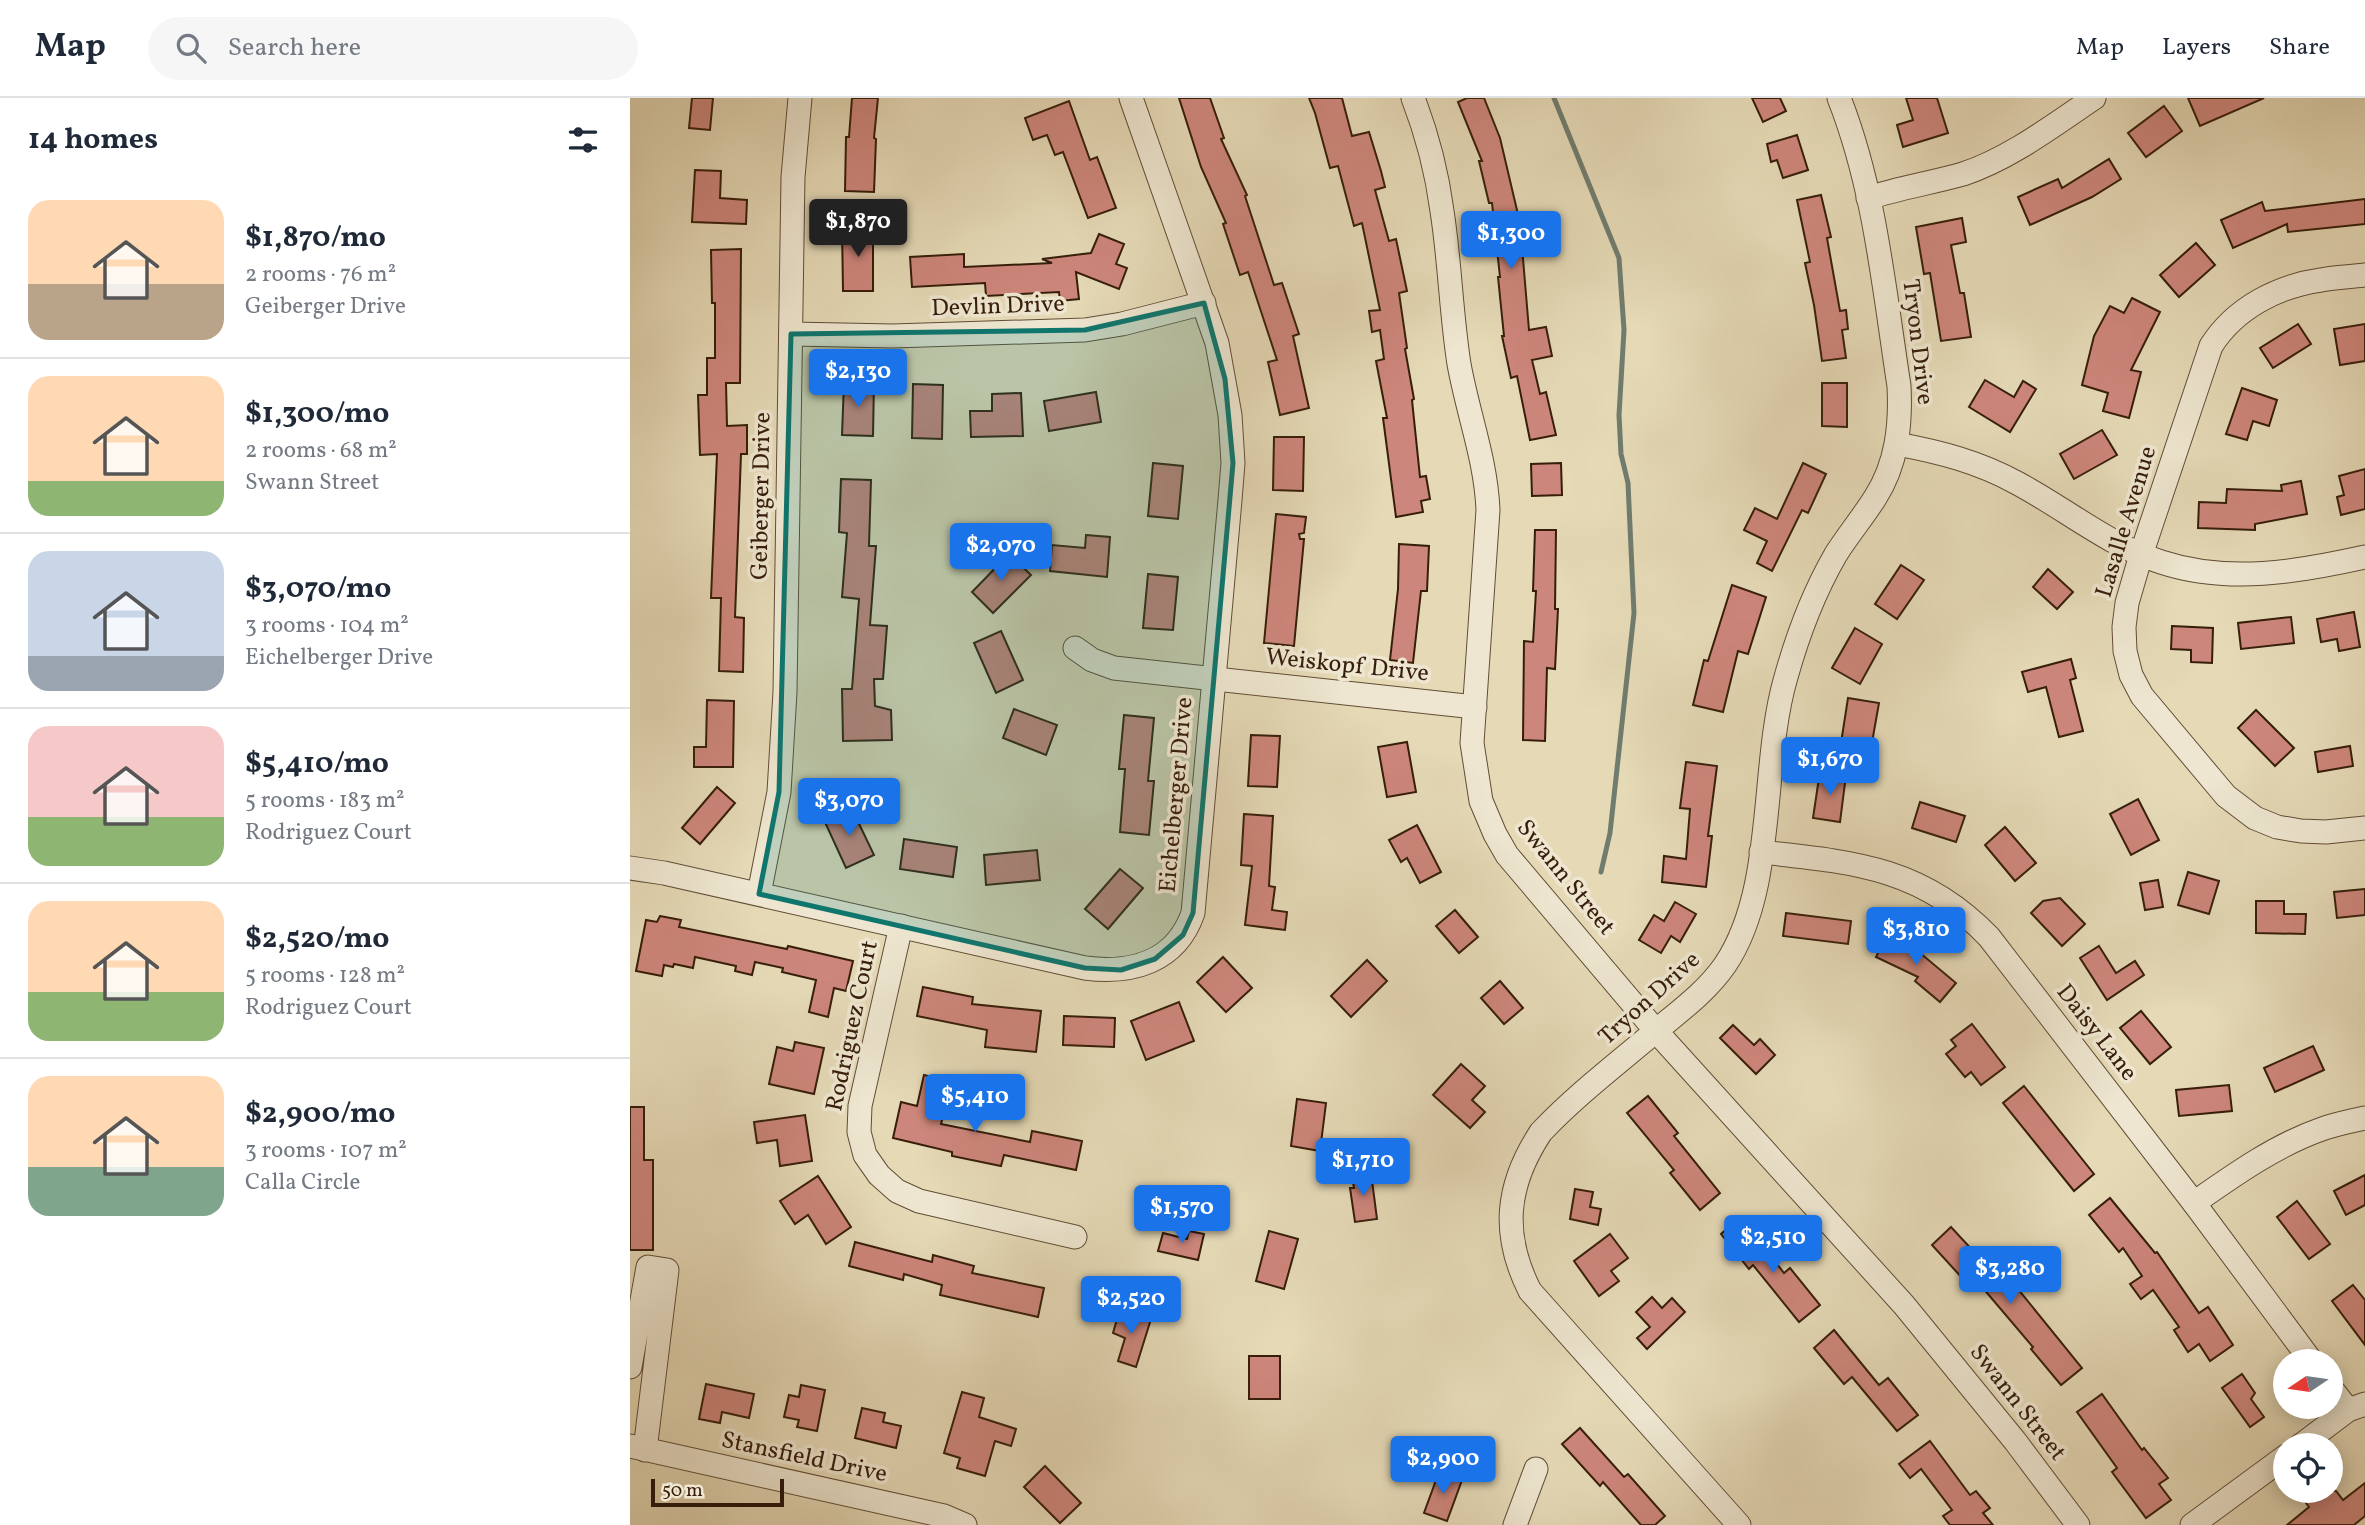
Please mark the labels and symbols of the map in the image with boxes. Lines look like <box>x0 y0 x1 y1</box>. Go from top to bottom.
pin: $1,870 <box>801 200 915 259</box>
pin: $1,300 <box>1454 212 1568 271</box>
street label: Tryon Drive <box>1892 277 1942 407</box>
street label: Devlin Drive <box>931 288 1065 326</box>
pin: $2,130 <box>801 350 915 409</box>
street label: Geiberger Drive <box>744 412 780 580</box>
street label: Lasalle Avenue <box>2088 442 2166 602</box>
pin: $2,070 <box>944 524 1058 583</box>
street label: Weiskopf Drive <box>1264 641 1430 691</box>
street label: Eichelberger Drive <box>1152 696 1202 894</box>
pin: $1,670 <box>1773 738 1887 797</box>
pin: $3,070 <box>792 778 906 838</box>
street label: Swann Street <box>1508 813 1622 943</box>
pin: $3,810 <box>1859 908 1973 967</box>
street label: Rodriguez Court <box>818 937 888 1115</box>
street label: Tryon Drive <box>1592 944 1708 1054</box>
street label: Daisy Lane <box>2047 977 2145 1089</box>
pin: $5,410 <box>918 1074 1032 1134</box>
pin: $1,710 <box>1306 1138 1420 1198</box>
pin: $1,570 <box>1125 1186 1239 1245</box>
pin: $2,510 <box>1716 1216 1830 1275</box>
pin: $3,280 <box>1953 1246 2067 1306</box>
pin: $2,520 <box>1074 1276 1188 1336</box>
street label: Swann Street <box>1960 1337 2074 1469</box>
north arrow <box>2273 1349 2343 1419</box>
street label: Stansfield Drive <box>718 1424 890 1492</box>
pin: $2,900 <box>1386 1436 1500 1496</box>
scale bar <box>651 1476 784 1508</box>

